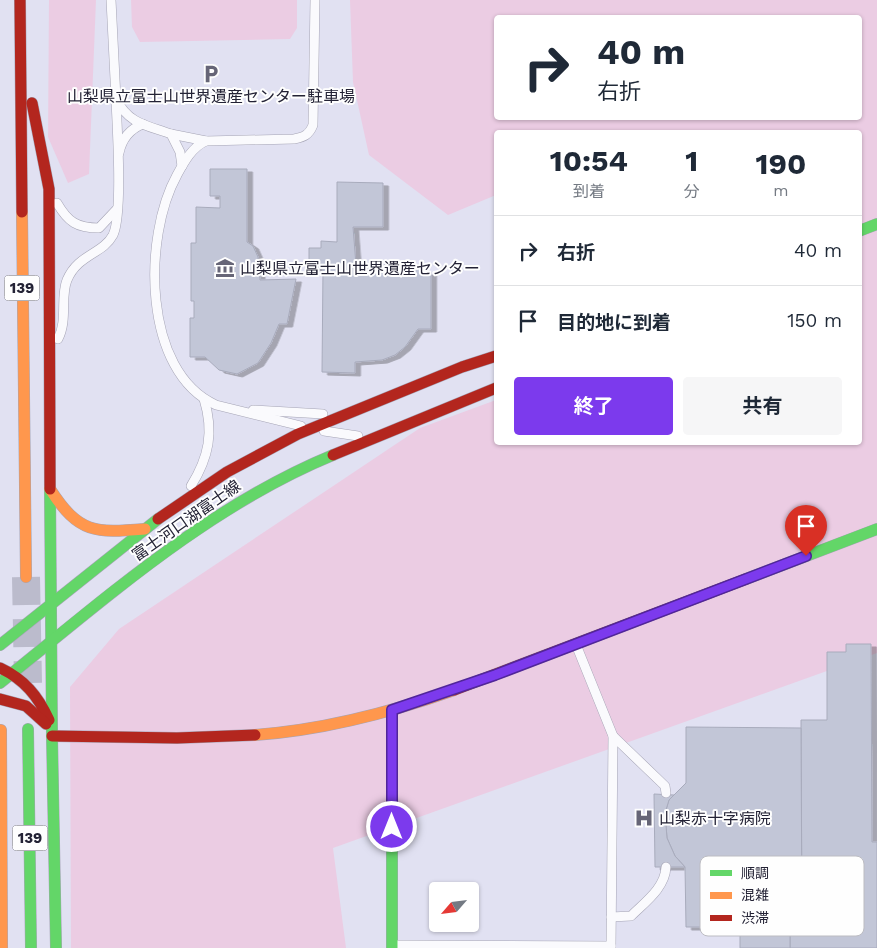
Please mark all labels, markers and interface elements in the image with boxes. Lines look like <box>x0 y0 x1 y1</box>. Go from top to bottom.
text: 40 m <box>597 31 685 73</box>
icon: right <box>514 35 579 100</box>
parking icon: 山梨県立富士山世界遺産センター駐車場 <box>200 63 222 85</box>
text: 右折 <box>597 79 641 104</box>
place label: 山梨県立富士山世界遺産センター駐車場 <box>67 87 355 106</box>
text: 10:54 <box>550 143 628 178</box>
text: 1 <box>685 143 698 178</box>
text: 190 <box>756 146 806 181</box>
text: m <box>773 181 788 200</box>
text: 到着 <box>573 182 605 201</box>
text: 分 <box>684 182 700 201</box>
icon: right <box>514 237 542 265</box>
text: 40 m <box>794 239 842 262</box>
text: 右折 <box>557 241 595 264</box>
museum icon: 山梨県立富士山世界遺産センター <box>214 257 236 279</box>
place label: 山梨県立富士山世界遺産センター <box>240 259 480 278</box>
road number: 139 <box>5 276 40 300</box>
icon: arrive <box>514 307 542 335</box>
text: 150 m <box>787 309 842 332</box>
text: 目的地に到着 <box>557 311 671 334</box>
button: 終了 <box>514 377 673 435</box>
button: 共有 <box>683 377 842 435</box>
street label: 富士河口湖富士線 <box>128 476 244 565</box>
pin <box>785 505 827 556</box>
icon: arrive <box>792 512 820 540</box>
position arrow <box>365 800 417 852</box>
hospital icon: 山梨赤十字病院 <box>633 807 655 829</box>
place label: 山梨赤十字病院 <box>659 809 771 828</box>
road number: 139 <box>12 826 48 850</box>
legend <box>700 856 864 936</box>
text: 順調 <box>741 865 769 881</box>
north arrow <box>429 882 479 932</box>
map controls <box>429 882 479 932</box>
text: 混雑 <box>741 887 769 903</box>
text: 渋滞 <box>741 910 769 926</box>

